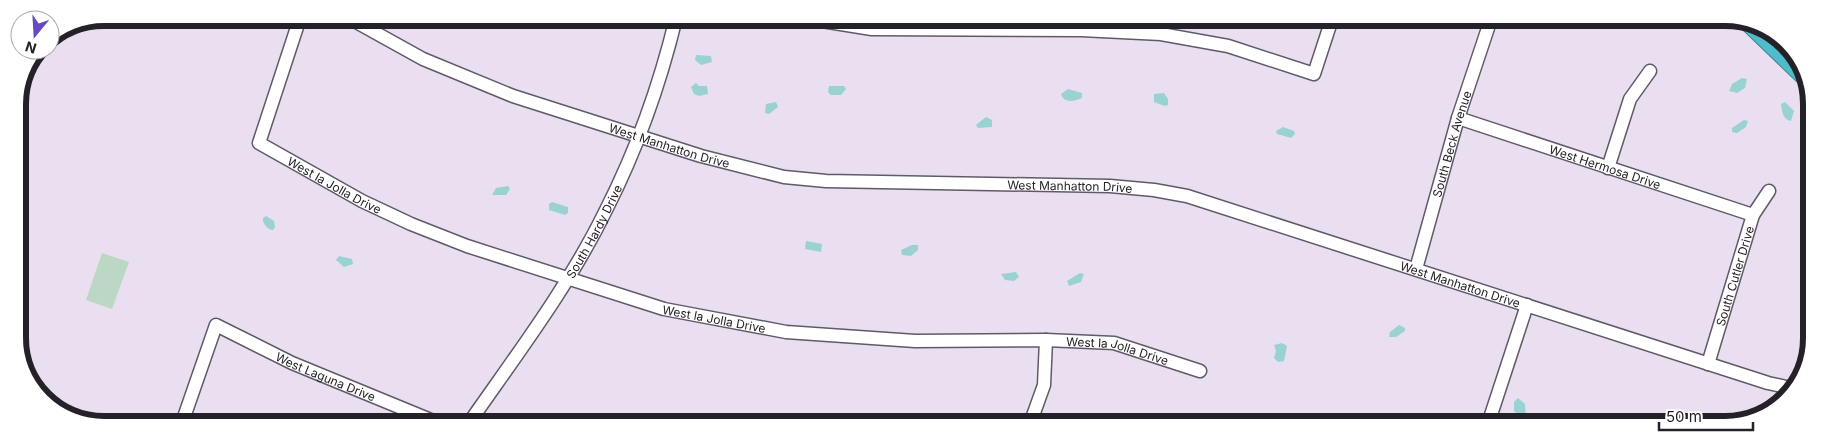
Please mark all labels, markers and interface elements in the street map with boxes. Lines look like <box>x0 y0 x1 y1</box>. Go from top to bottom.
north arrow <box>10 10 60 60</box>
text: N <box>23 38 39 58</box>
street label: South Beck Avenue <box>1429 89 1474 199</box>
street label: West Manhatton Drive <box>607 120 731 170</box>
street label: West Hermosa Drive <box>1548 141 1663 192</box>
street label: West la Jolla Drive <box>285 153 384 217</box>
street label: West Manhatton Drive <box>1007 177 1133 196</box>
street label: South Hardy Drive <box>563 182 625 281</box>
street label: South Cutler Drive <box>1712 224 1757 328</box>
street label: West Manhatton Drive <box>1398 258 1522 310</box>
street label: West la Jolla Drive <box>661 301 767 336</box>
street label: West la Jolla Drive <box>1066 333 1170 368</box>
street label: West Laguna Drive <box>273 349 378 404</box>
scale bar <box>1659 400 1753 432</box>
text: 50 m <box>1666 407 1702 426</box>

